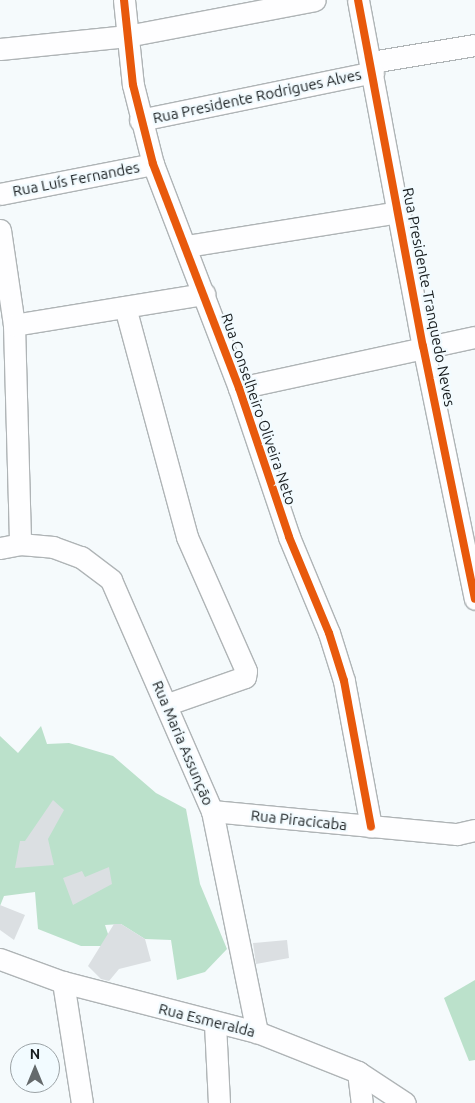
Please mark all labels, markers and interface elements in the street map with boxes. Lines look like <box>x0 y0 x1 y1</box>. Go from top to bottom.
street label: Rua Presidente Rodrigues Alves <box>151 65 363 127</box>
street label: Rua Luís Fernandes <box>11 158 141 200</box>
street label: Rua Presidente Tranquedo Neves <box>399 186 459 408</box>
street label: Rua Conselheiro Oliveira Neto <box>218 311 300 507</box>
street label: Rua Maria Assunção <box>149 678 217 808</box>
street label: Rua Piracicaba <box>250 806 348 834</box>
street label: Rua Esmeralda <box>157 999 257 1041</box>
north arrow <box>10 1043 60 1093</box>
text: N <box>30 1046 40 1062</box>

